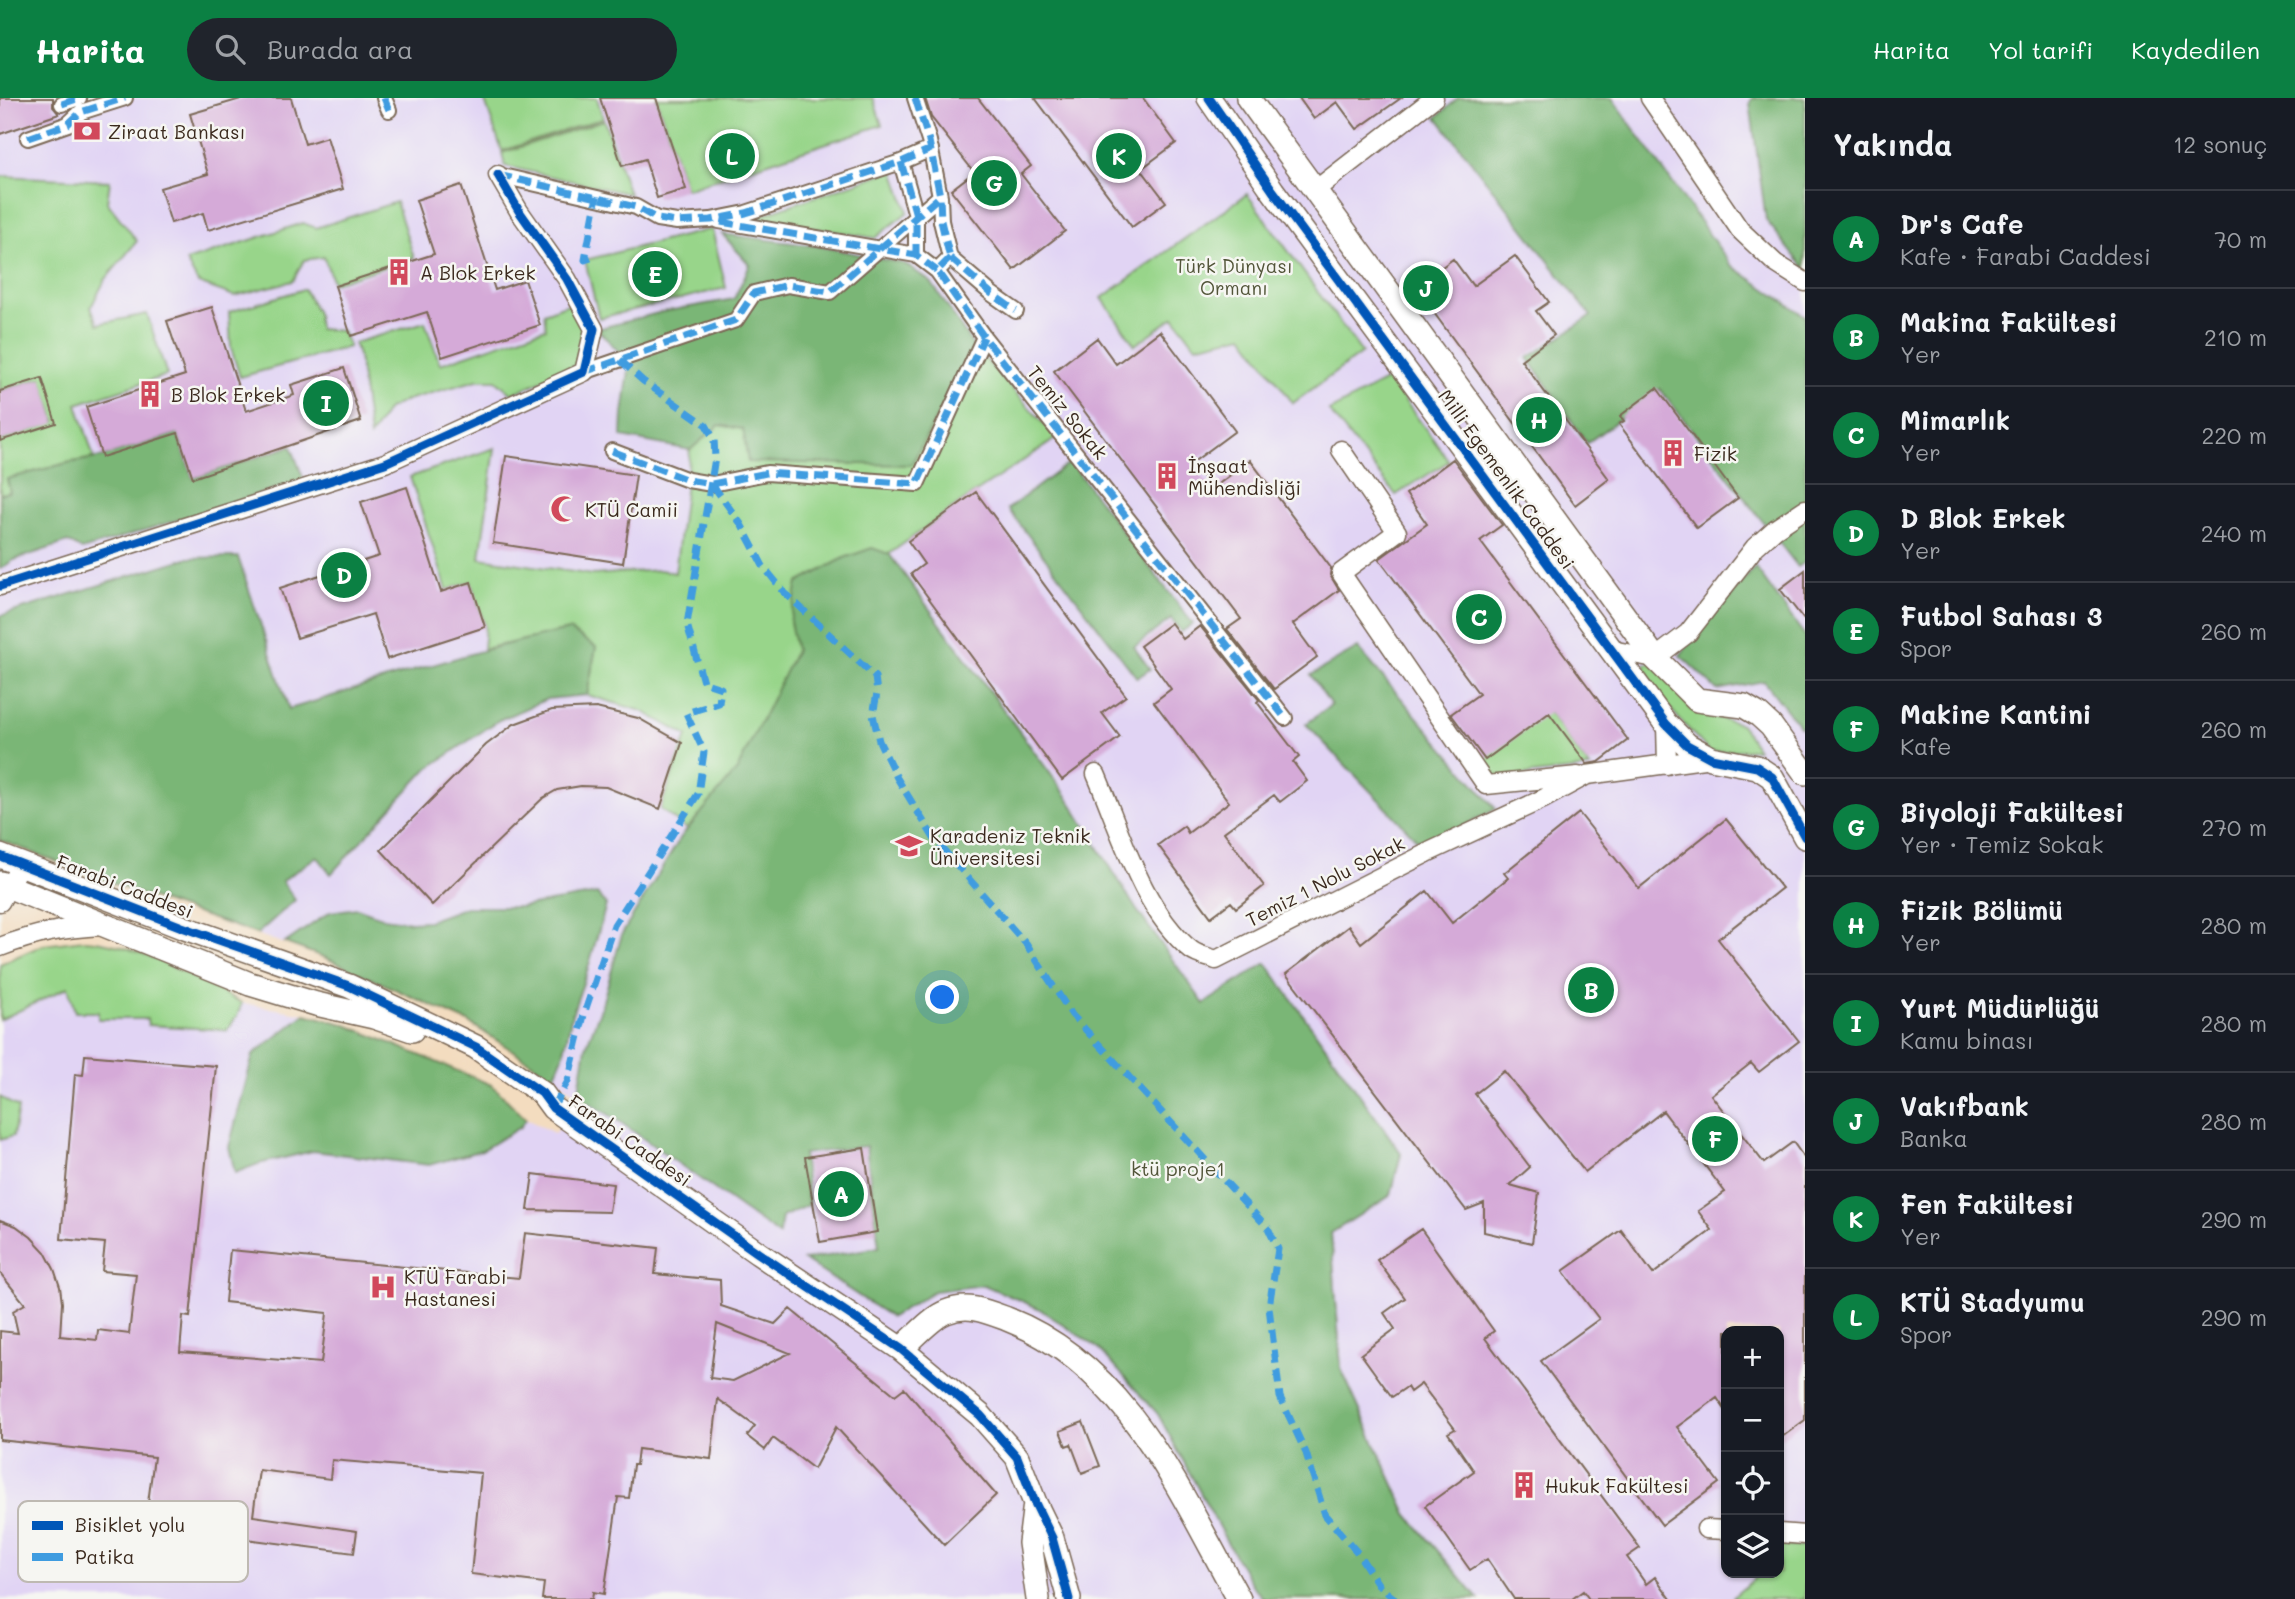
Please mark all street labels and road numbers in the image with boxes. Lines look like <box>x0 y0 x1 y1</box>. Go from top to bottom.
street label: Temiz Sokak <box>1022 360 1114 464</box>
street label: Milli Egemenlik Caddesi <box>1433 384 1581 574</box>
street label: Temiz 1 Nolu Sokak <box>1241 830 1409 932</box>
street label: Farabi Caddesi <box>53 849 197 923</box>
street label: Farabi Caddesi <box>564 1088 696 1192</box>

